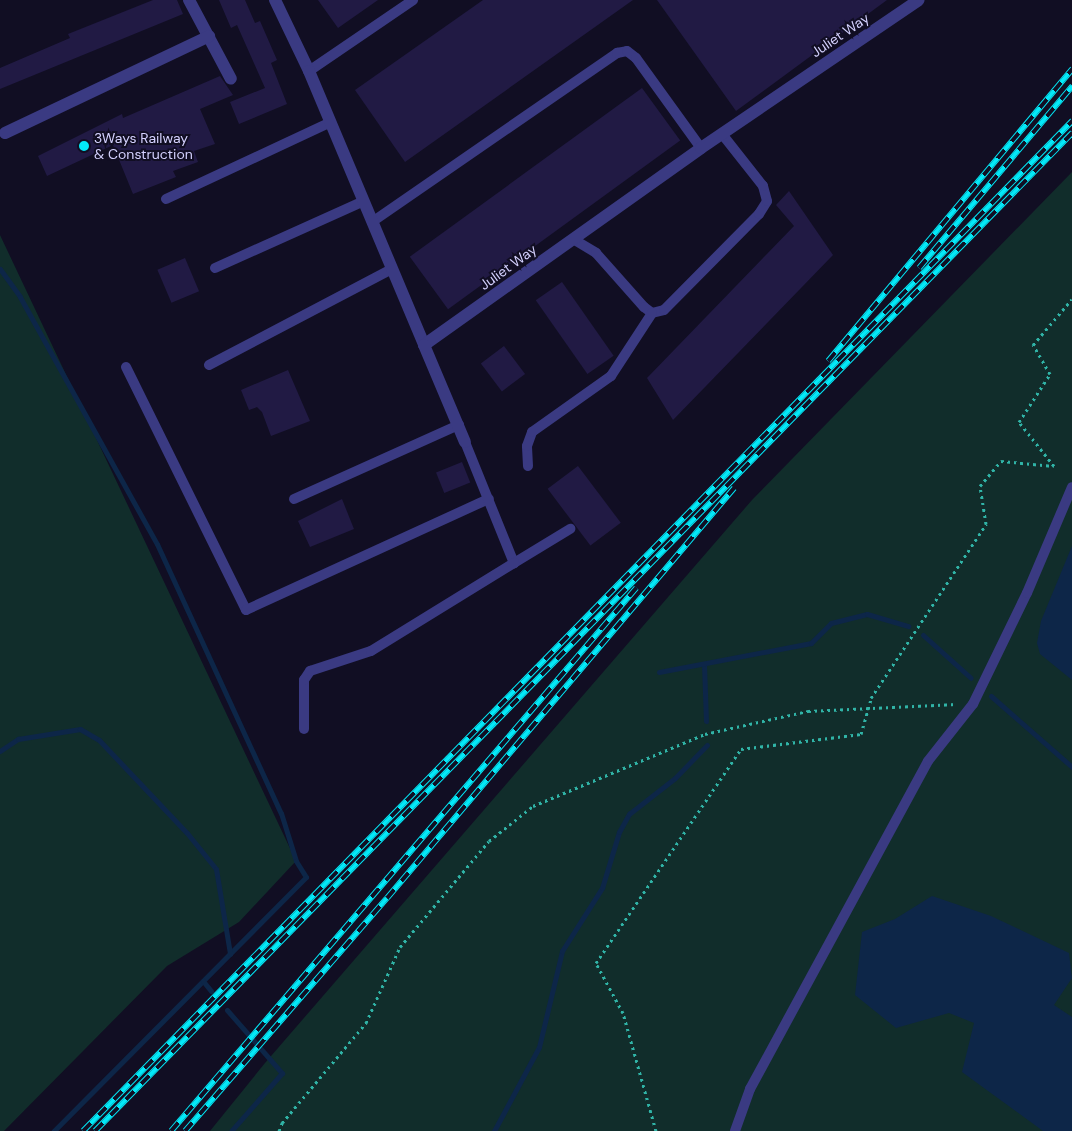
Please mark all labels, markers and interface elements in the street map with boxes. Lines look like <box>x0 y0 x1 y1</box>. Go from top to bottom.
street label: Juliet Way <box>808 9 872 61</box>
place label: 3Ways Railway & Construction <box>94 130 193 162</box>
marker: 3Ways Railway & Construction <box>78 140 90 152</box>
street label: Juliet Way <box>476 241 540 293</box>

